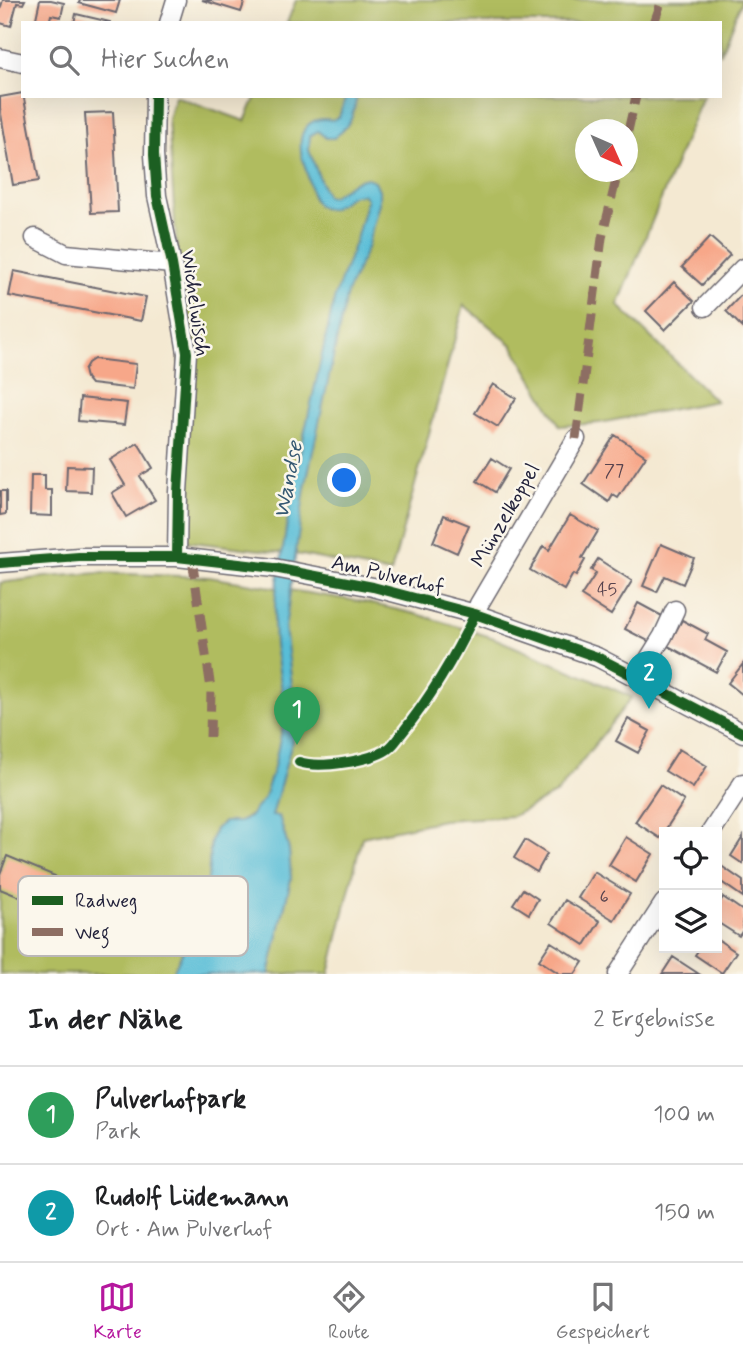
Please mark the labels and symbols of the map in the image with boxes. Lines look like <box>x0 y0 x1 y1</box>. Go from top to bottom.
north arrow <box>575 119 638 182</box>
street label: Wichelwisch <box>174 248 216 358</box>
water label: Wandse <box>267 438 311 522</box>
street label: Münzelkoppel <box>465 458 547 573</box>
house number: 77 <box>604 459 624 483</box>
your location <box>327 463 361 497</box>
street label: Am Pulverhof <box>329 548 447 602</box>
house number: 45 <box>597 578 617 602</box>
pin: 2 <box>626 651 672 709</box>
pin: 1 <box>274 687 320 745</box>
legend <box>18 876 248 956</box>
house number: 6 <box>599 885 609 909</box>
text: Radweg <box>75 889 137 915</box>
text: Weg <box>75 921 110 949</box>

